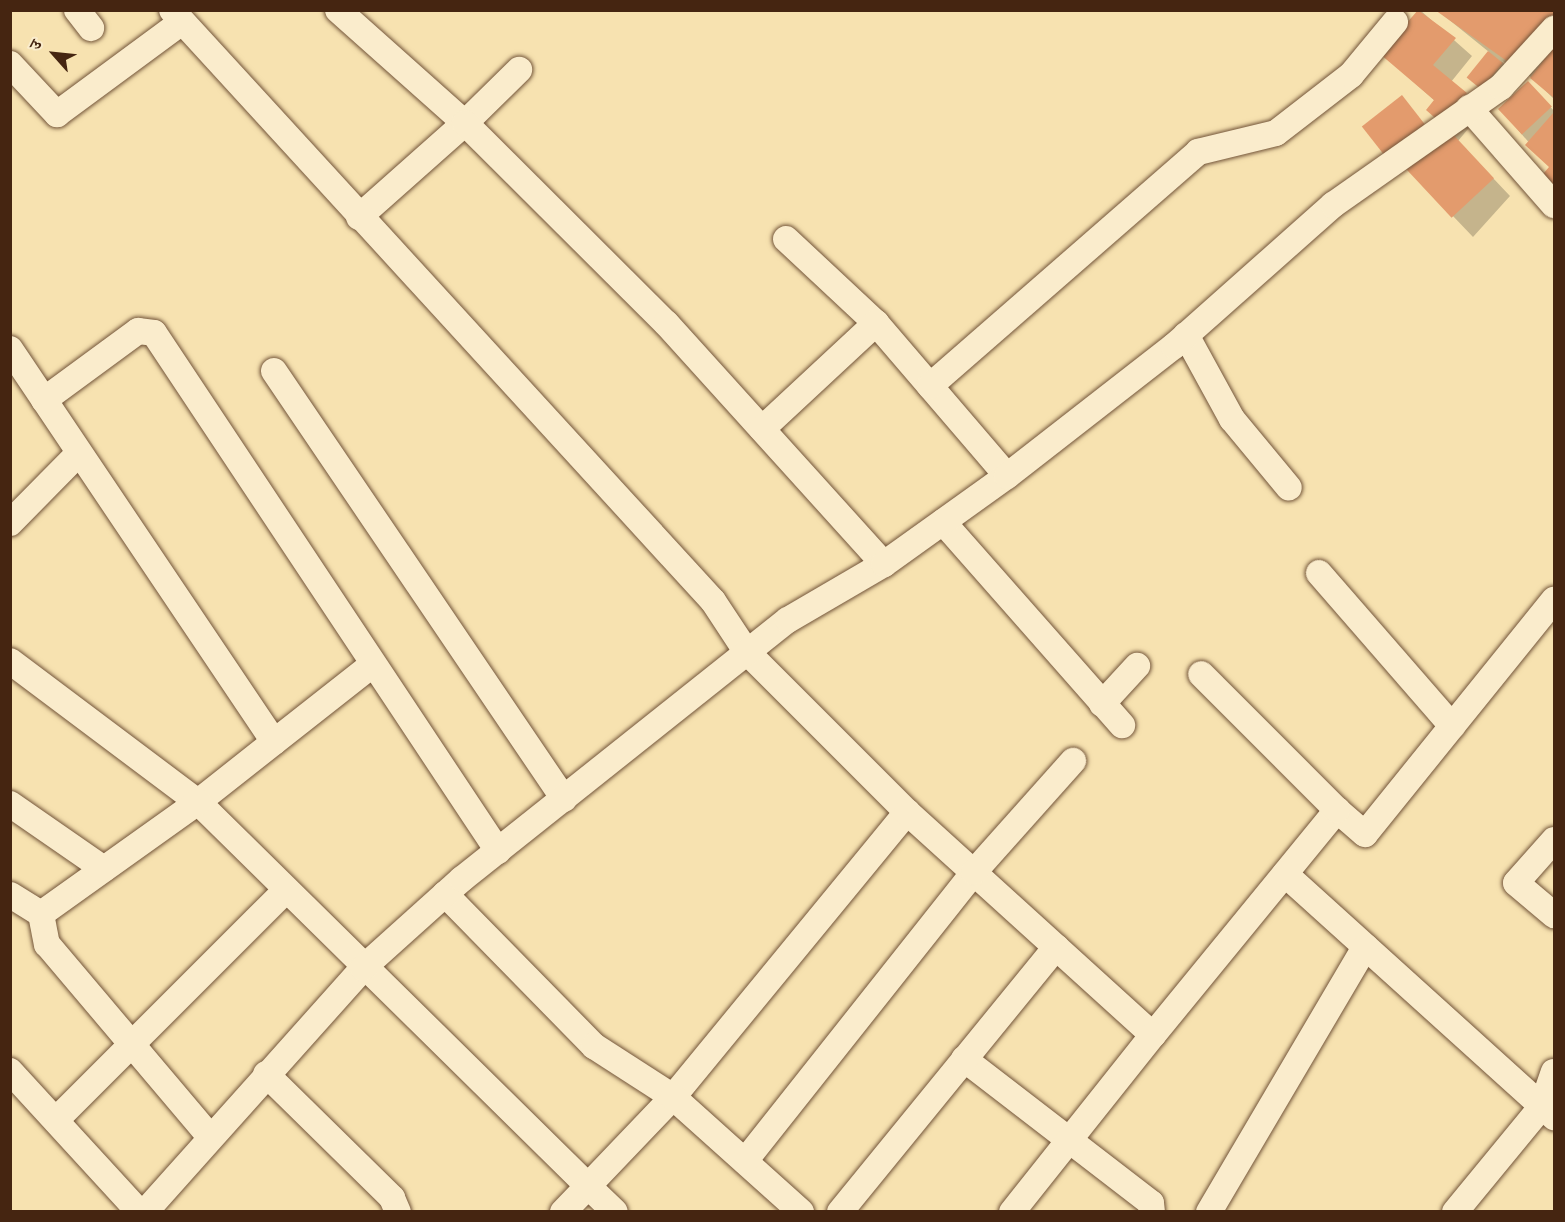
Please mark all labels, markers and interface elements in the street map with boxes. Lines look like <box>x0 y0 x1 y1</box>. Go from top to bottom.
north arrow <box>24 24 84 84</box>
text: उ <box>25 37 50 54</box>

